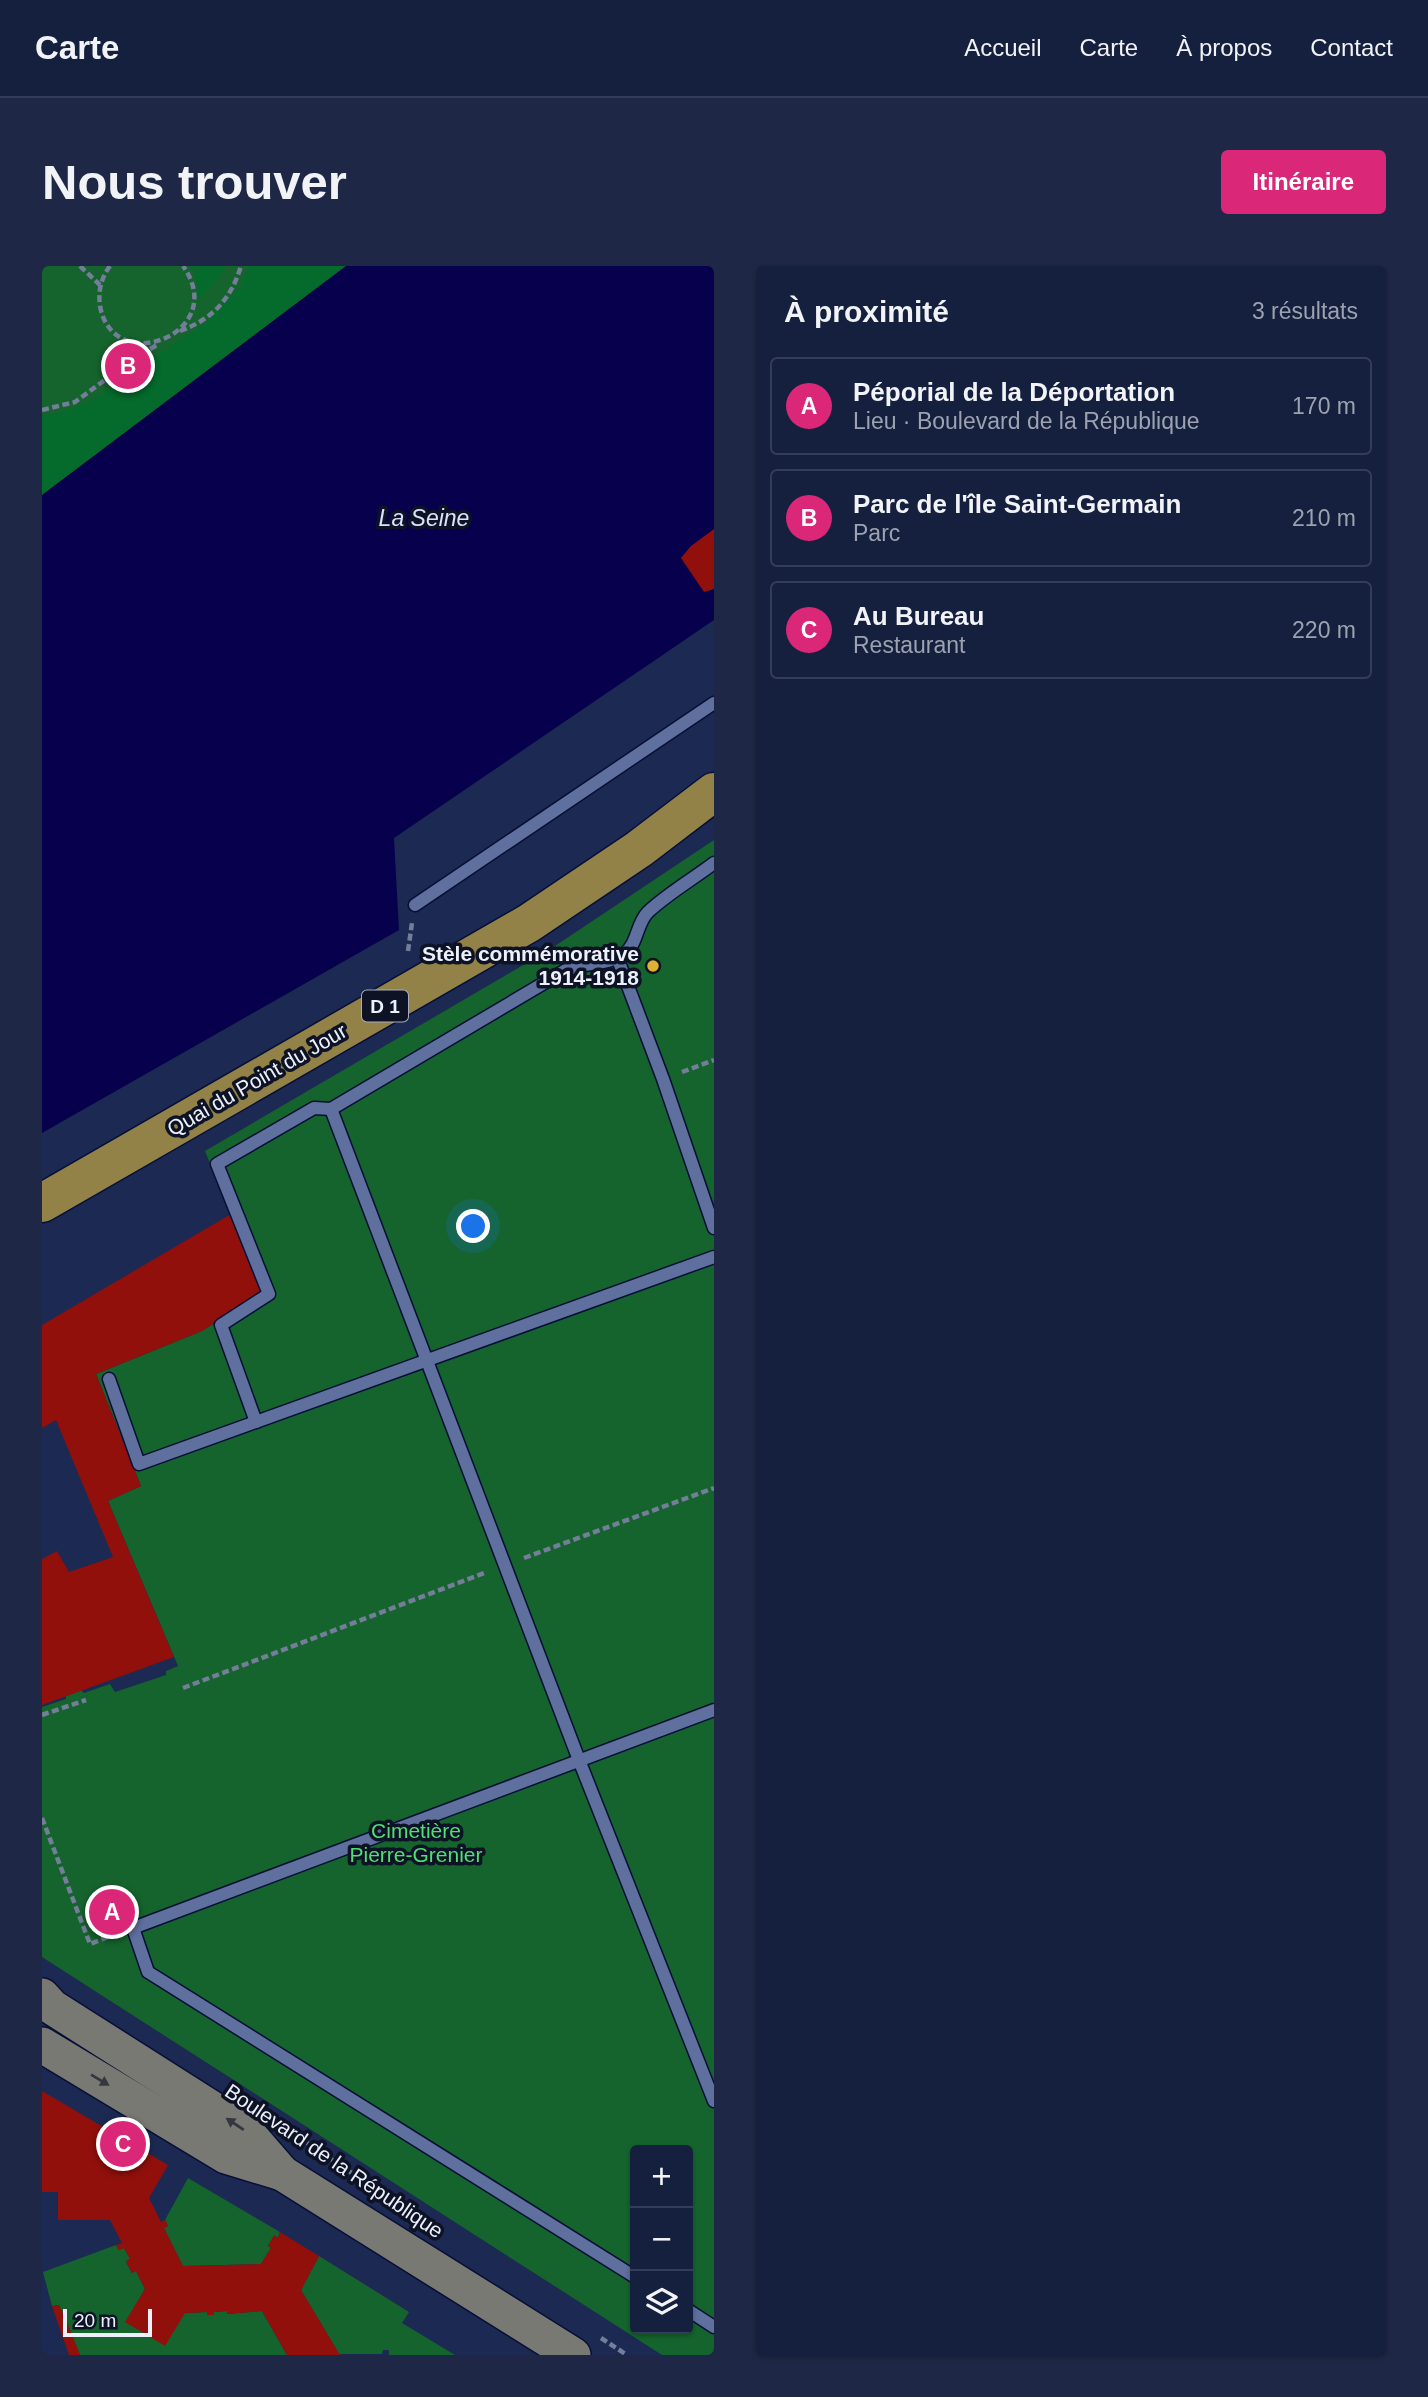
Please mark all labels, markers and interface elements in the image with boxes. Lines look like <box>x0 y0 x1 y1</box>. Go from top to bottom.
text: Carte <box>35 29 119 66</box>
text: Accueil <box>964 34 1042 61</box>
text: Carte <box>1080 34 1138 61</box>
text: À propos <box>1176 34 1272 61</box>
text: Contact <box>1310 34 1393 61</box>
button: Itinéraire <box>1221 150 1386 214</box>
text: Nous trouver <box>42 155 347 209</box>
text: À proximité <box>784 295 949 328</box>
text: 3 résultats <box>1252 298 1358 324</box>
pin: B <box>105 340 151 392</box>
text: Péporial de la Déportation <box>853 377 1175 407</box>
text: A <box>801 393 817 419</box>
text: 170 m <box>1292 393 1356 419</box>
text: Lieu · Boulevard de la République <box>853 408 1200 434</box>
text: Parc de l'île Saint-Germain <box>853 489 1181 519</box>
water label: La Seine <box>379 505 469 531</box>
text: B <box>801 505 817 531</box>
text: 210 m <box>1292 505 1356 531</box>
text: Parc <box>853 520 900 546</box>
text: Au Bureau <box>853 601 984 631</box>
text: C <box>801 617 817 643</box>
text: 220 m <box>1292 617 1356 643</box>
text: Restaurant <box>853 632 966 658</box>
place label: Stèle commémorative 1914-1918 <box>422 942 639 989</box>
marker: Stèle commémorative 1914-1918 <box>645 958 661 974</box>
road number: D 1 <box>362 990 408 1021</box>
street label: Quai du Point du Jour <box>163 1019 350 1140</box>
your location <box>456 1209 490 1243</box>
park label: Cimetière Pierre-Grenier <box>349 1819 483 1866</box>
pin: A <box>89 1886 135 1938</box>
one-way arrow <box>91 2074 110 2087</box>
street label: Boulevard de la République <box>221 2079 448 2242</box>
one-way arrow <box>226 2117 244 2131</box>
pin: C <box>100 2118 146 2170</box>
map controls <box>630 2145 693 2334</box>
button: + <box>630 2145 693 2208</box>
button: − <box>630 2208 693 2271</box>
button: layers <box>630 2271 693 2334</box>
scale bar <box>63 2306 152 2338</box>
text: 20 m <box>74 2310 116 2331</box>

